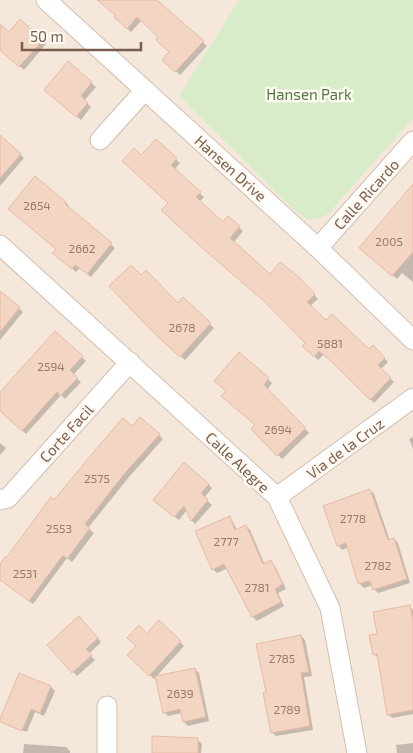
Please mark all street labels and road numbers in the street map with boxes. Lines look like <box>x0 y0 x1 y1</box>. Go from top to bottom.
street label: Hansen Drive <box>191 131 271 205</box>
street label: Calle Ricardo <box>330 155 402 233</box>
street label: Corte Facil <box>35 400 97 466</box>
street label: Via de la Cruz <box>303 414 387 482</box>
street label: Calle Alegre <box>202 428 274 496</box>

